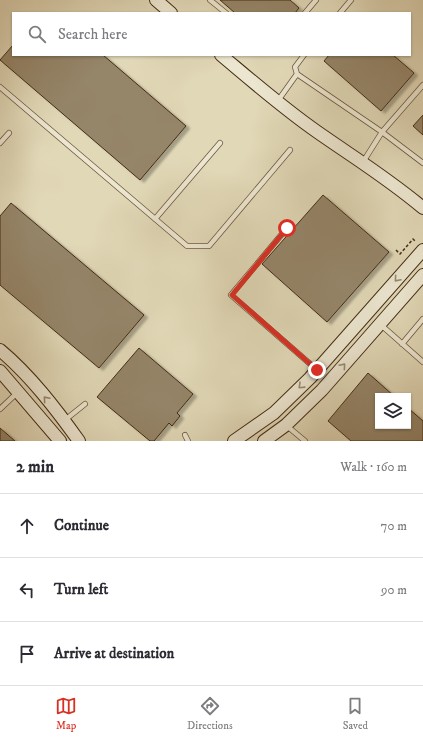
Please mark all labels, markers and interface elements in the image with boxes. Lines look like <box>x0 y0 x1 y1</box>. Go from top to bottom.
search box <box>12 12 411 56</box>
icon: search <box>26 23 48 45</box>
text: Search here <box>58 25 127 44</box>
route start <box>278 219 296 237</box>
one-way arrow <box>395 274 402 282</box>
route end <box>308 361 326 379</box>
one-way arrow <box>338 363 345 371</box>
one-way arrow <box>298 381 306 389</box>
map controls <box>375 393 411 429</box>
button: layers <box>375 393 411 429</box>
one-way arrow <box>44 397 51 404</box>
text: 2 min <box>16 456 54 478</box>
text: Walk · 160 m <box>340 459 407 475</box>
icon: ahead <box>16 515 38 537</box>
text: Continue <box>54 516 109 535</box>
text: 70 m <box>381 518 407 534</box>
icon: left <box>16 579 38 601</box>
text: Turn left <box>54 580 108 599</box>
text: 90 m <box>381 582 407 598</box>
icon: arrive <box>16 643 38 665</box>
text: Arrive at destination <box>54 644 174 663</box>
tab: Map <box>55 695 77 733</box>
tab: Directions <box>187 695 233 733</box>
tab: Saved <box>343 695 368 733</box>

